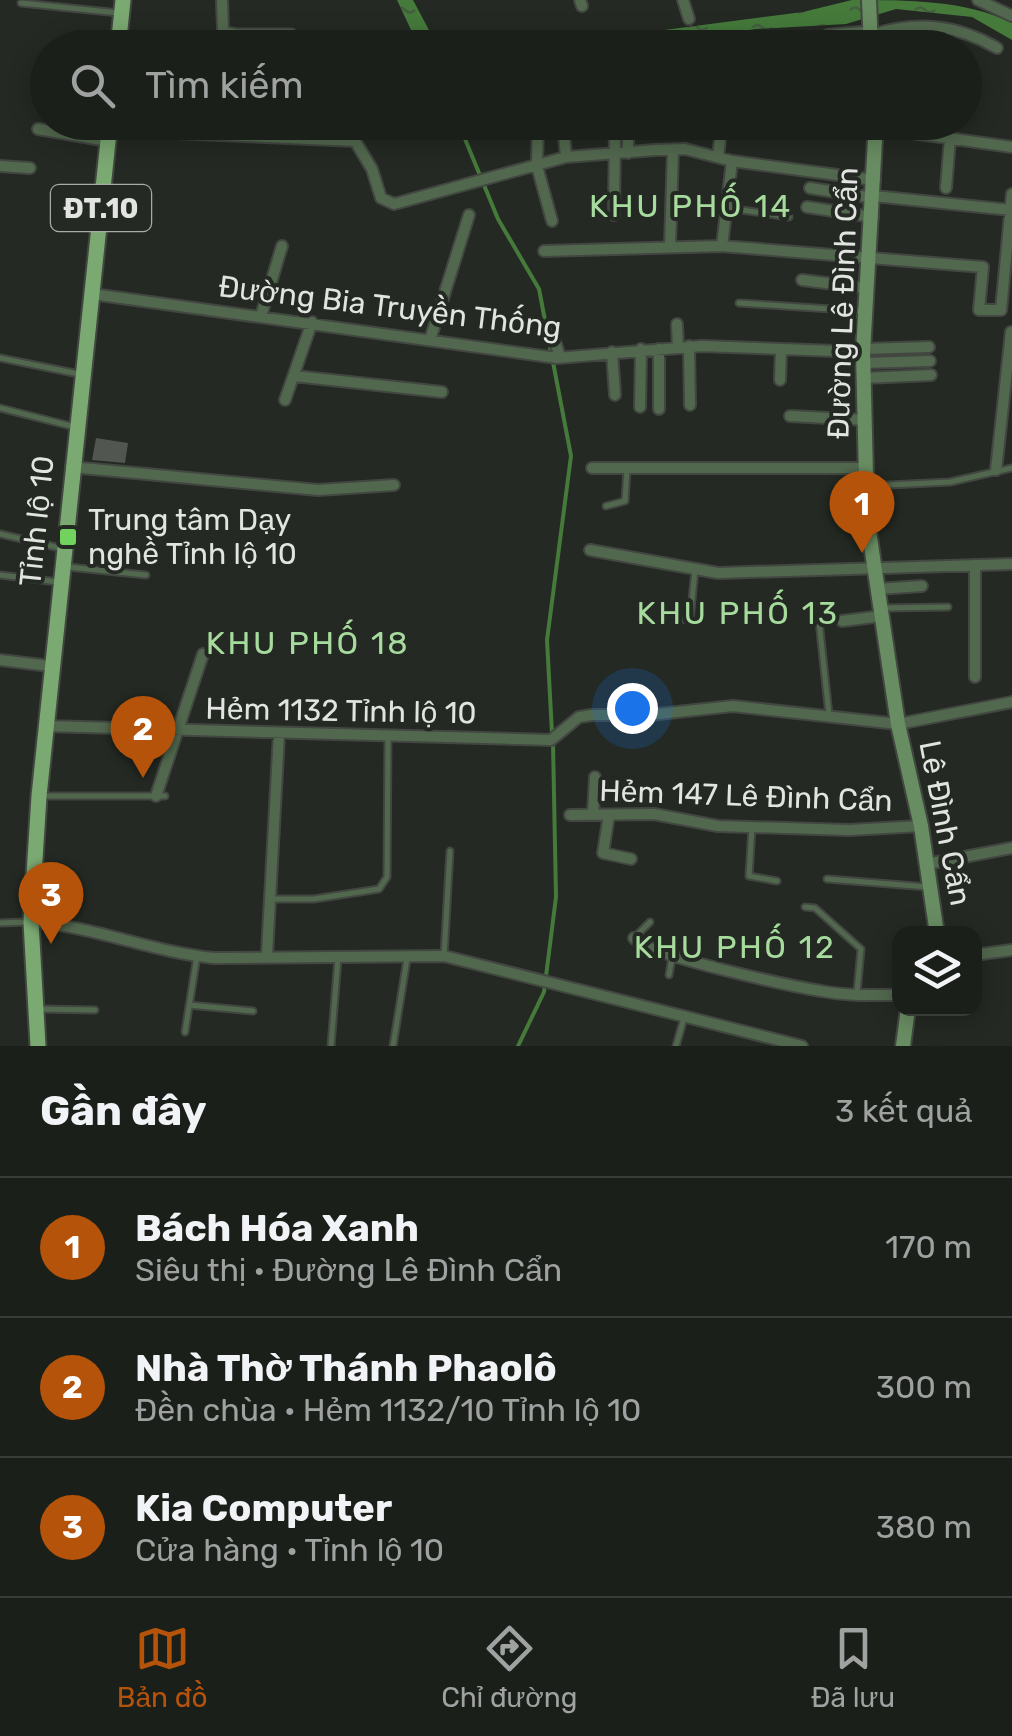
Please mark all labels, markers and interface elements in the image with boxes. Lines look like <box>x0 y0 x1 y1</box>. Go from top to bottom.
search box <box>30 30 982 140</box>
icon: search <box>65 58 120 113</box>
text: Tìm kiếm <box>145 62 303 108</box>
street label: Đường Lê Đình Cẩn <box>820 167 866 439</box>
district label: KHU PHỐ 14 <box>589 182 793 225</box>
road number: ĐT.10 <box>51 185 151 231</box>
street label: Đường Bia Truyền Thống <box>217 268 563 346</box>
street label: Tỉnh lộ 10 <box>12 454 62 588</box>
pin: 1 <box>830 470 894 553</box>
place label: Trung tâm Dạy nghề Tỉnh lộ 10 <box>88 502 297 572</box>
marker: Trung tâm Dạy nghề Tỉnh lộ 10 <box>57 526 79 548</box>
district label: KHU PHỐ 13 <box>636 589 840 632</box>
district label: KHU PHỐ 18 <box>206 619 410 662</box>
your location <box>607 683 658 734</box>
street label: Hẻm 1132 Tỉnh lộ 10 <box>205 691 477 731</box>
pin: 2 <box>110 696 176 778</box>
street label: Lê Đình Cẩn <box>911 737 979 909</box>
street label: Hẻm 147 Lê Đình Cẩn <box>599 773 893 819</box>
pin: 3 <box>18 862 84 944</box>
district label: KHU PHỐ 12 <box>634 923 836 966</box>
map controls <box>892 926 982 1016</box>
button: layers <box>892 926 982 1016</box>
text: Gần đây <box>40 1086 207 1136</box>
text: 3 kết quả <box>835 1092 972 1130</box>
text: Bách Hóa Xanh <box>135 1205 419 1251</box>
text: 1 <box>65 1228 80 1266</box>
text: 170 m <box>885 1228 972 1266</box>
text: Siêu thị · Đường Lê Đình Cẩn <box>135 1251 562 1289</box>
text: Nhà Thờ Thánh Phaolô <box>135 1345 557 1391</box>
text: 2 <box>62 1368 83 1406</box>
text: 300 m <box>876 1368 972 1406</box>
text: Đền chùa · Hẻm 1132/10 Tỉnh lộ 10 <box>135 1391 641 1429</box>
text: Kia Computer <box>135 1485 392 1531</box>
text: 3 <box>62 1508 83 1546</box>
text: 380 m <box>876 1508 972 1546</box>
text: Cửa hàng · Tỉnh lộ 10 <box>135 1531 444 1569</box>
tab: Bản đồ <box>117 1621 208 1714</box>
tab: Chỉ đường <box>441 1621 577 1714</box>
tab: Đã lưu <box>811 1621 895 1714</box>

